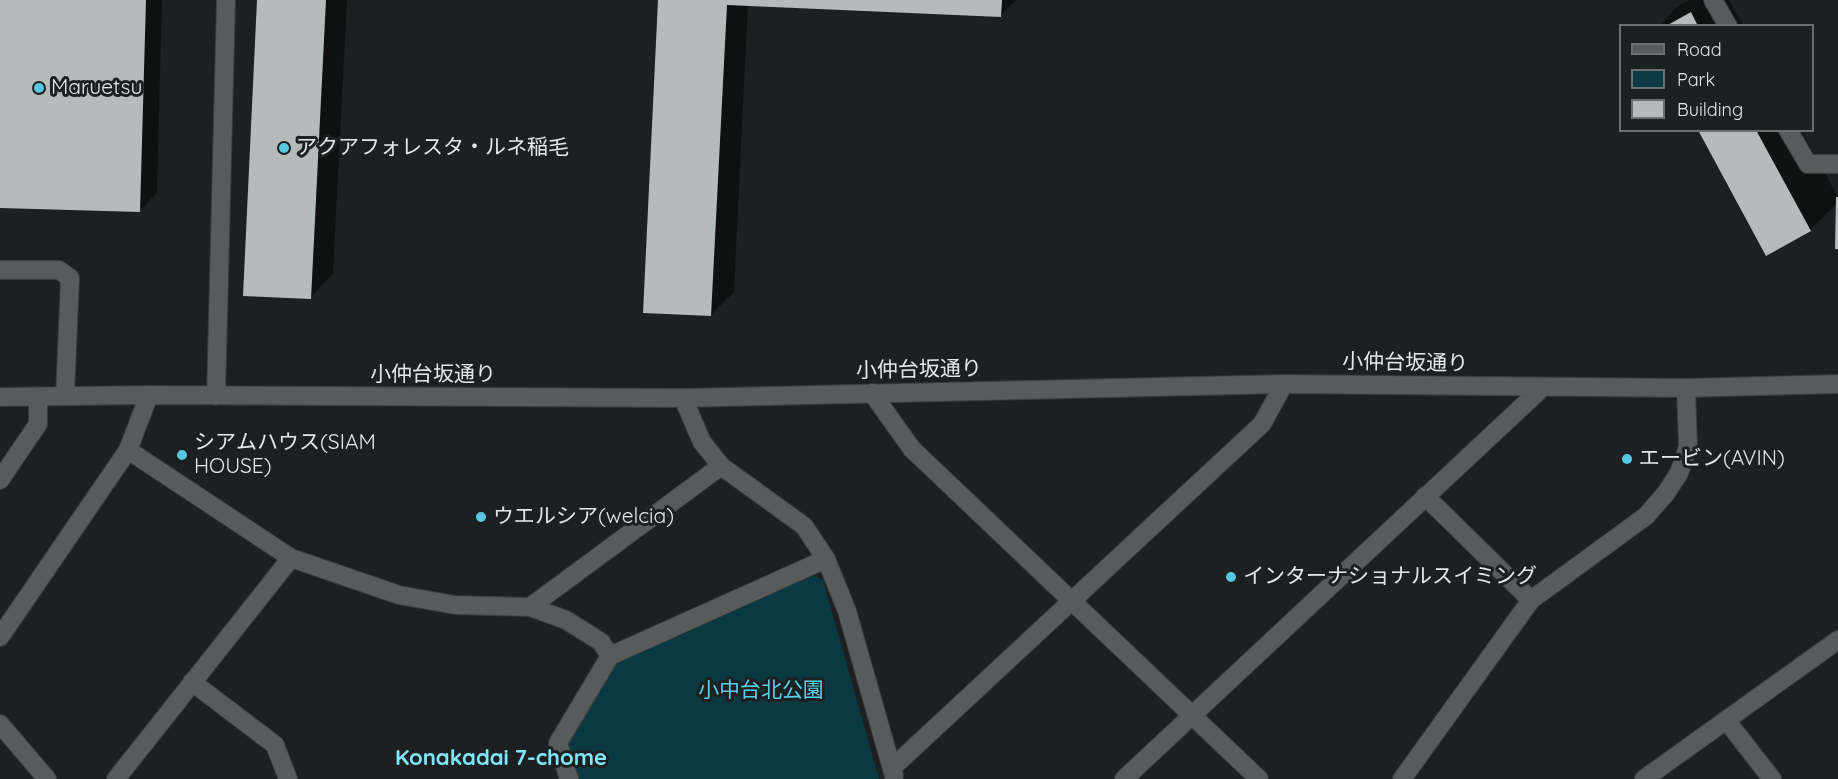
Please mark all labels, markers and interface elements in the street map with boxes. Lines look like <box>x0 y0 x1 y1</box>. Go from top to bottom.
legend <box>1619 24 1814 132</box>
text: Road <box>1677 38 1722 61</box>
text: Park <box>1677 68 1715 91</box>
place label: Maruetsu <box>51 75 142 101</box>
marker: Maruetsu <box>32 81 46 95</box>
text: Building <box>1677 98 1743 121</box>
place label: アクアフォレスタ・ルネ稲毛 <box>296 135 569 161</box>
marker: アクアフォレスタ・ルネ稲毛 <box>277 141 291 155</box>
street label: 小仲台坂通り <box>1342 349 1468 377</box>
street label: 小仲台坂通り <box>856 356 982 384</box>
street label: 小仲台坂通り <box>370 362 496 388</box>
place label: シアムハウス(SIAM HOUSE) <box>194 430 376 480</box>
place label: エービン(AVIN) <box>1639 446 1785 472</box>
marker: シアムハウス(SIAM HOUSE) <box>175 448 189 462</box>
marker: エービン(AVIN) <box>1620 452 1634 466</box>
place label: ウエルシア(welcia) <box>493 504 674 530</box>
marker: ウエルシア(welcia) <box>474 510 488 524</box>
place label: インターナショナルスイミング <box>1243 564 1537 590</box>
marker: インターナショナルスイミング <box>1224 570 1238 584</box>
park label: 小中台北公園 <box>698 678 824 704</box>
district label: Konakadai 7-chome <box>395 745 607 771</box>

